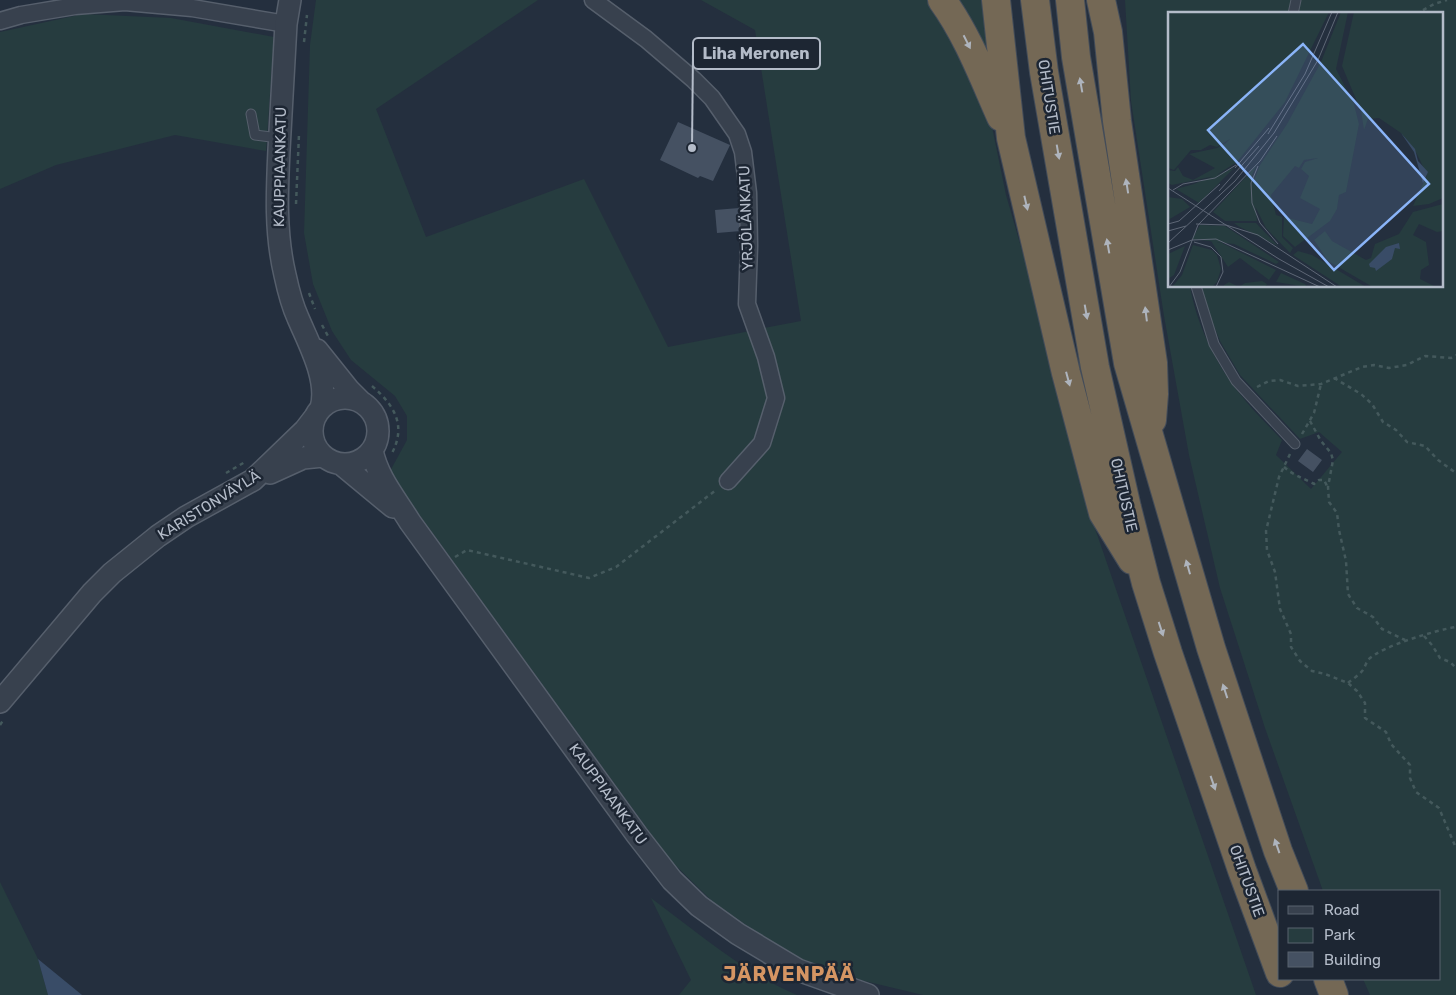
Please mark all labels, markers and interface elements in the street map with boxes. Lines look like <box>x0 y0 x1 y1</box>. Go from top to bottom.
inset map <box>1168 12 1444 288</box>
one-way arrow <box>963 35 971 49</box>
callout: Liha Meronen <box>693 38 820 69</box>
text: Liha Meronen <box>702 44 810 63</box>
street label: OHITUSTIE <box>1034 58 1064 136</box>
one-way arrow <box>1076 77 1084 93</box>
street label: KAUPPIAANKATU <box>270 107 290 227</box>
one-way arrow <box>1054 144 1062 160</box>
street label: YRJÖLÄNKATU <box>735 165 757 271</box>
one-way arrow <box>1123 178 1131 194</box>
one-way arrow <box>1022 195 1030 210</box>
one-way arrow <box>1103 237 1111 253</box>
one-way arrow <box>1082 304 1090 320</box>
one-way arrow <box>1142 306 1150 322</box>
one-way arrow <box>1064 371 1072 386</box>
street label: OHITUSTIE <box>1107 456 1141 534</box>
street label: KARISTONVÄYLÄ <box>154 466 264 544</box>
one-way arrow <box>1183 560 1191 575</box>
one-way arrow <box>1157 622 1165 637</box>
one-way arrow <box>1221 684 1229 699</box>
street label: KAUPPIAANKATU <box>565 740 651 848</box>
one-way arrow <box>1209 776 1217 791</box>
one-way arrow <box>1273 838 1280 853</box>
street label: OHITUSTIE <box>1226 843 1268 919</box>
legend <box>1278 890 1441 980</box>
text: Road <box>1324 901 1360 919</box>
text: Park <box>1324 926 1355 944</box>
text: Building <box>1324 951 1381 969</box>
district label: JÄRVENPÄÄ <box>723 962 855 986</box>

